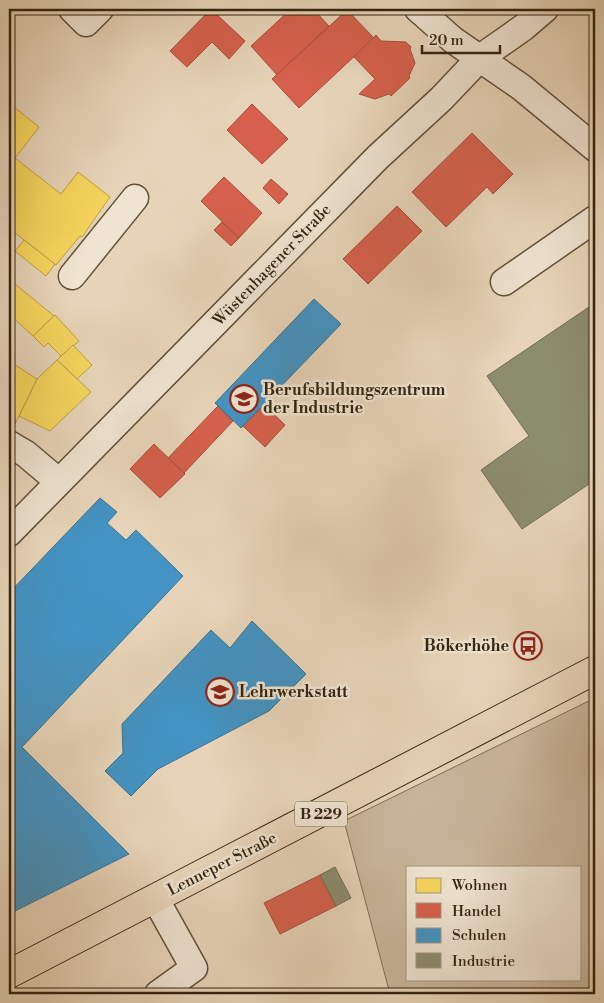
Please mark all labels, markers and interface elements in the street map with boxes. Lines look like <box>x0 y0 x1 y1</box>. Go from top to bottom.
scale bar <box>422 22 499 54</box>
text: 20 m <box>429 31 464 50</box>
street label: Wüstenhagener Straße <box>208 200 335 331</box>
place label: Berufsbildungszentrum der Industrie <box>263 380 446 418</box>
school or university icon: Berufsbildungszentrum der Industrie <box>229 384 259 414</box>
bus stop icon: Bökerhöhe <box>513 631 543 661</box>
place label: Bökerhöhe <box>424 636 509 656</box>
school or university icon: Lehrwerkstatt <box>205 677 235 707</box>
place label: Lehrwerkstatt <box>239 682 348 702</box>
road number: B 229 <box>295 802 347 826</box>
street label: Lenneper Straße <box>164 828 280 900</box>
legend <box>406 866 582 980</box>
text: Wohnen <box>451 876 507 895</box>
text: Handel <box>452 902 502 921</box>
text: Schulen <box>452 926 507 945</box>
text: Industrie <box>452 952 515 971</box>

